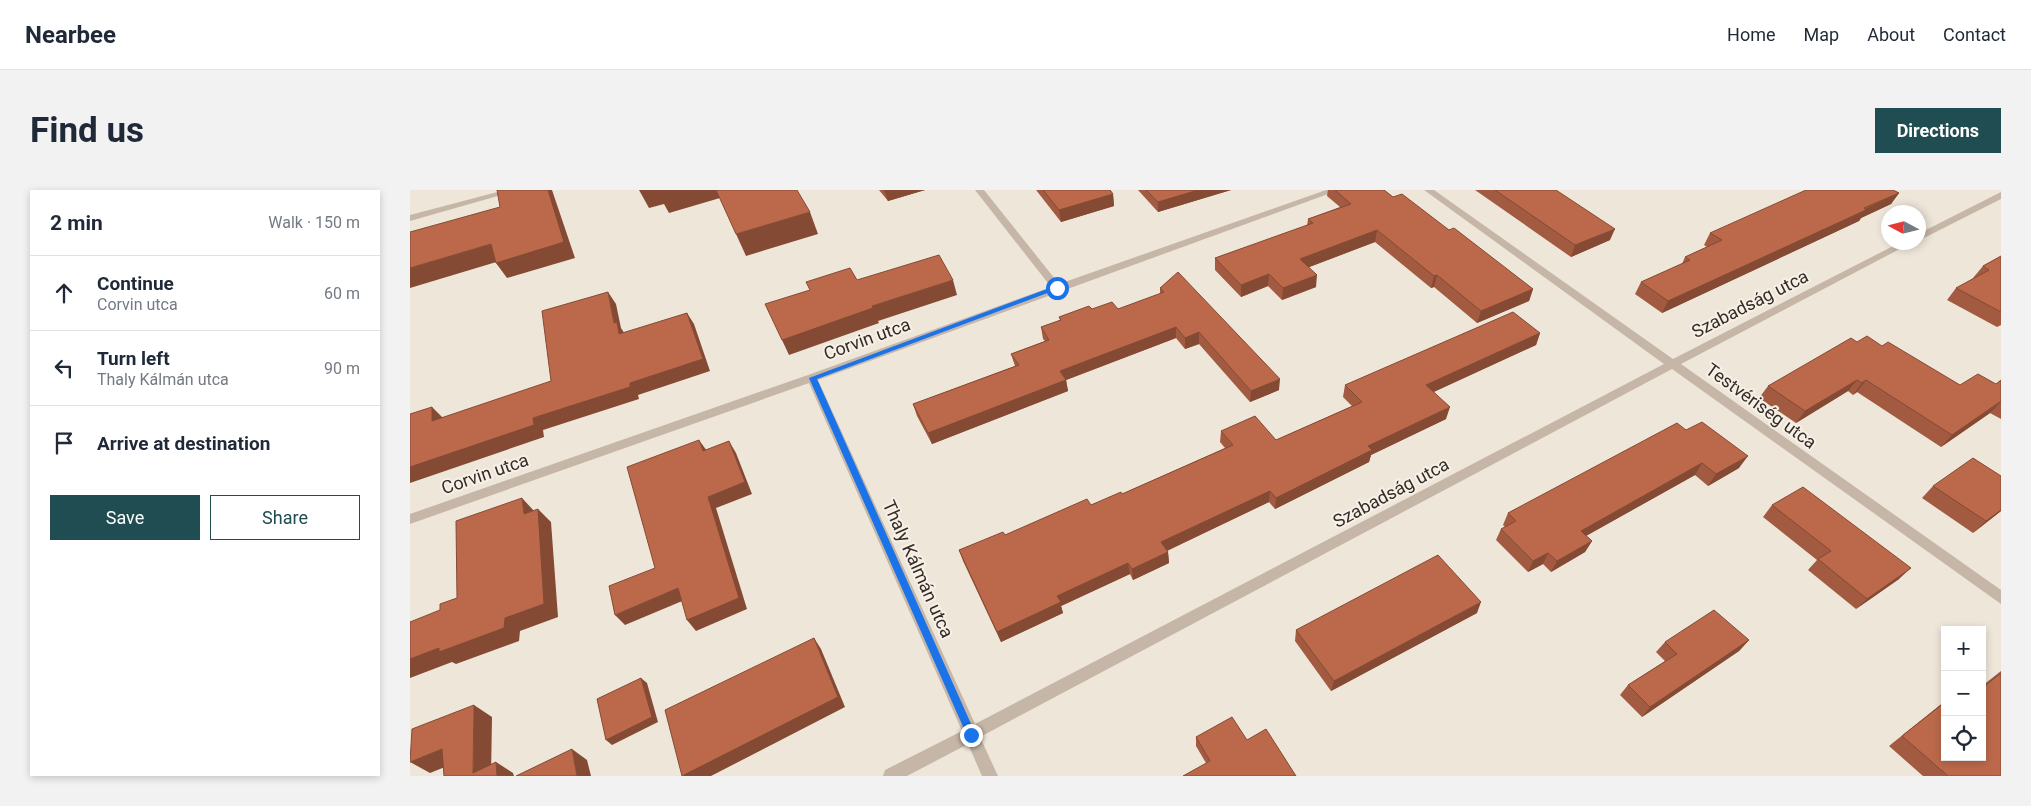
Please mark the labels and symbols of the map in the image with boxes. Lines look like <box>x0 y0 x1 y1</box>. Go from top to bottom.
north arrow <box>1881 205 1926 250</box>
street label: Szabadság utca <box>1688 265 1812 342</box>
route start <box>1046 277 1069 300</box>
street label: Corvin utca <box>821 313 913 364</box>
street label: Testvériség utca <box>1702 358 1821 453</box>
street label: Corvin utca <box>439 449 531 498</box>
street label: Szabadság utca <box>1329 453 1452 532</box>
street label: Thaly Kálmán utca <box>879 497 958 641</box>
route end <box>960 724 983 747</box>

